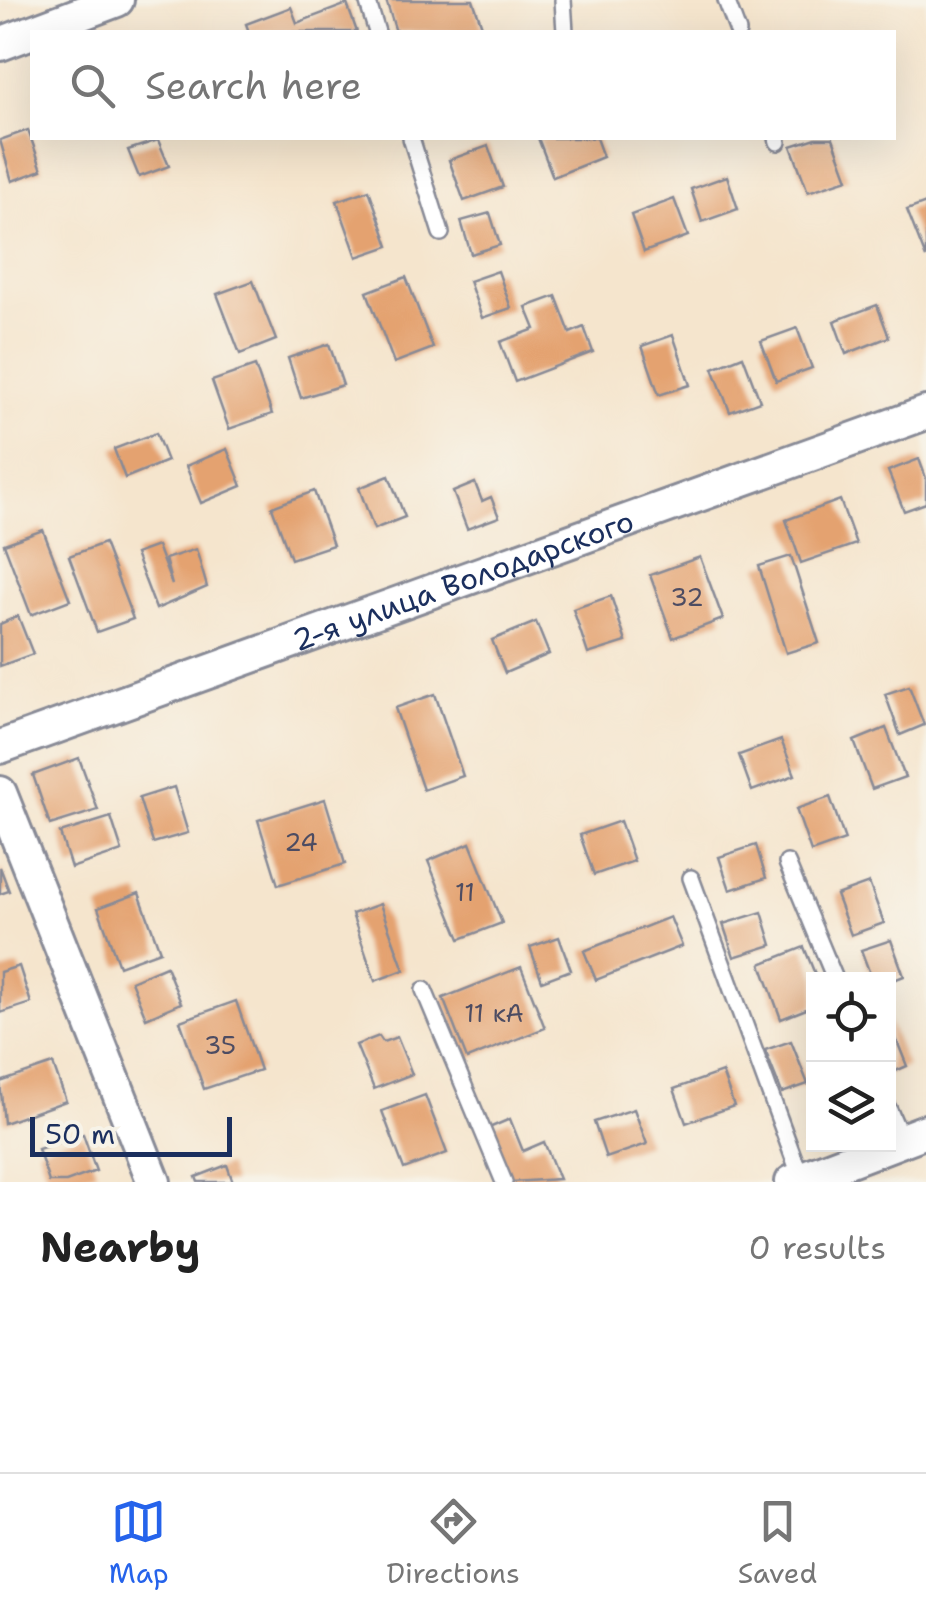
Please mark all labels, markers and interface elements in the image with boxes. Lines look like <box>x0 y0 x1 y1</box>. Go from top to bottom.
search box <box>30 30 896 140</box>
icon: search <box>65 58 120 113</box>
text: Search here <box>145 60 362 111</box>
street label: 2-я улица Володарского <box>286 500 639 660</box>
house number: 32 <box>670 580 704 614</box>
house number: 24 <box>284 825 318 859</box>
house number: 11 <box>455 875 475 909</box>
map controls <box>806 972 896 1152</box>
button: locate <box>806 972 896 1062</box>
house number: 11 кА <box>464 996 524 1030</box>
house number: 35 <box>204 1028 236 1062</box>
button: layers <box>806 1062 896 1152</box>
scale bar <box>30 1112 232 1156</box>
text: 50 m <box>45 1115 115 1153</box>
text: Nearby <box>40 1219 200 1275</box>
text: 0 results <box>749 1226 886 1269</box>
tab: Map <box>109 1494 169 1592</box>
tab: Directions <box>386 1494 520 1592</box>
tab: Saved <box>738 1494 817 1592</box>

